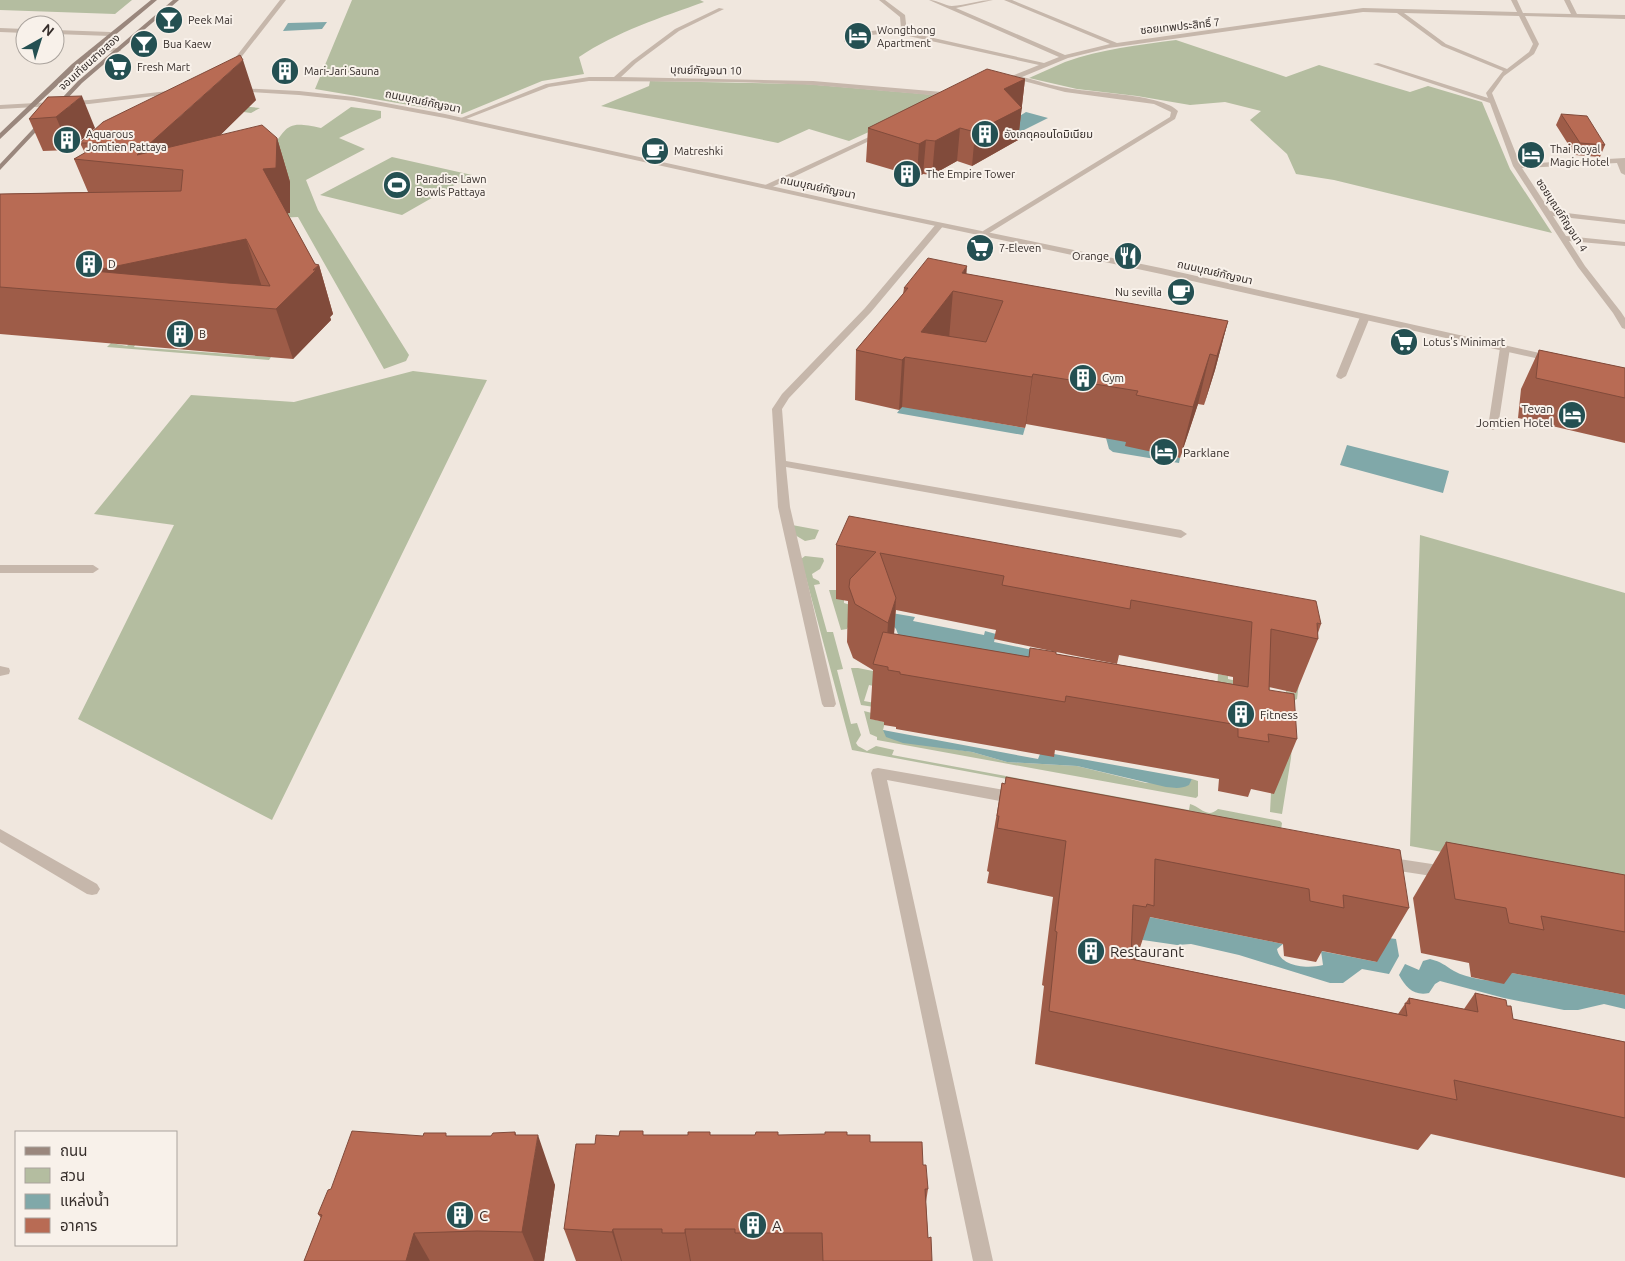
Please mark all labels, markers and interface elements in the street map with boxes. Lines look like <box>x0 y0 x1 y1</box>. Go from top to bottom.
bar icon: Peek Mai <box>154 5 184 35</box>
place label: Peek Mai <box>188 14 232 26</box>
north arrow <box>15 15 65 65</box>
street label: ซอยเทพประสิทธิ์ 7 <box>1140 16 1220 36</box>
text: N <box>39 20 57 39</box>
hotel icon: Wongthong Apartment <box>843 21 873 51</box>
place label: Wongthong Apartment <box>877 24 936 49</box>
bar icon: Bua Kaew <box>129 29 159 59</box>
street label: จอมเทียนสายสอง <box>56 31 122 93</box>
place label: Bua Kaew <box>163 38 212 50</box>
supermarket icon: Fresh Mart <box>103 52 133 82</box>
building icon: Mari-Jari Sauna <box>270 56 300 86</box>
place label: Fresh Mart <box>137 61 191 73</box>
street label: บุณย์กัญจนา 10 <box>670 63 742 78</box>
place label: Mari-Jari Sauna <box>304 65 379 77</box>
street label: ถนนบุณย์กัญจนา <box>384 87 462 116</box>
building icon: อังเกตุคอนโดมิเนียม <box>970 119 1000 149</box>
building icon: Aquarous Jomtien Pattaya <box>52 125 82 155</box>
place label: Aquarous Jomtien Pattaya <box>86 128 167 153</box>
place label: อังเกตุคอนโดมิเนียม <box>1004 128 1093 141</box>
cafe icon: Matreshki <box>640 136 670 166</box>
hotel icon: Thai Royal Magic Hotel <box>1516 140 1546 170</box>
place label: Thai Royal Magic Hotel <box>1550 143 1609 168</box>
place label: Matreshki <box>674 145 723 157</box>
building icon: The Empire Tower <box>892 159 922 189</box>
place label: The Empire Tower <box>926 168 1016 180</box>
sports icon: Paradise Lawn Bowls Pattaya <box>382 170 412 200</box>
place label: Paradise Lawn Bowls Pattaya <box>416 173 487 198</box>
street label: ถนนบุณย์กัญจนา <box>779 173 857 202</box>
street label: ซอยบุณย์กัญจนา 4 <box>1533 176 1590 254</box>
supermarket icon: 7-Eleven <box>965 233 995 263</box>
restaurant icon: Orange <box>1113 241 1143 271</box>
place label: 7-Eleven <box>999 242 1041 254</box>
building icon: D <box>74 249 104 279</box>
place label: Orange <box>1072 250 1109 262</box>
street label: ถนนบุณย์กัญจนา <box>1176 257 1254 287</box>
place label: D <box>108 258 116 270</box>
cafe icon: Nu sevilla <box>1166 277 1196 307</box>
place label: Nu sevilla <box>1115 286 1162 298</box>
building icon: B <box>165 319 195 349</box>
supermarket icon: Lotus's Minimart <box>1389 327 1419 357</box>
place label: B <box>199 328 206 340</box>
place label: Lotus's Minimart <box>1423 336 1506 348</box>
building icon: Gym <box>1068 363 1098 393</box>
place label: Gym <box>1102 372 1124 384</box>
hotel icon: Tevan Jomtien Hotel <box>1557 400 1587 430</box>
place label: Tevan Jomtien Hotel <box>1476 402 1553 429</box>
hotel icon: Parklane <box>1149 437 1179 467</box>
place label: Parklane <box>1183 446 1230 459</box>
building icon: Fitness <box>1226 699 1256 729</box>
place label: Fitness <box>1260 708 1298 721</box>
building icon: Restaurant <box>1076 936 1106 966</box>
place label: Restaurant <box>1110 943 1184 960</box>
legend <box>15 1131 178 1246</box>
text: ถนน <box>60 1142 87 1159</box>
text: สวน <box>60 1167 85 1184</box>
text: แหล่งน้ำ <box>60 1190 109 1209</box>
building icon: C <box>445 1200 475 1230</box>
place label: C <box>479 1207 488 1224</box>
building icon: A <box>738 1210 768 1240</box>
text: อาคาร <box>60 1217 97 1234</box>
place label: A <box>772 1217 782 1234</box>

